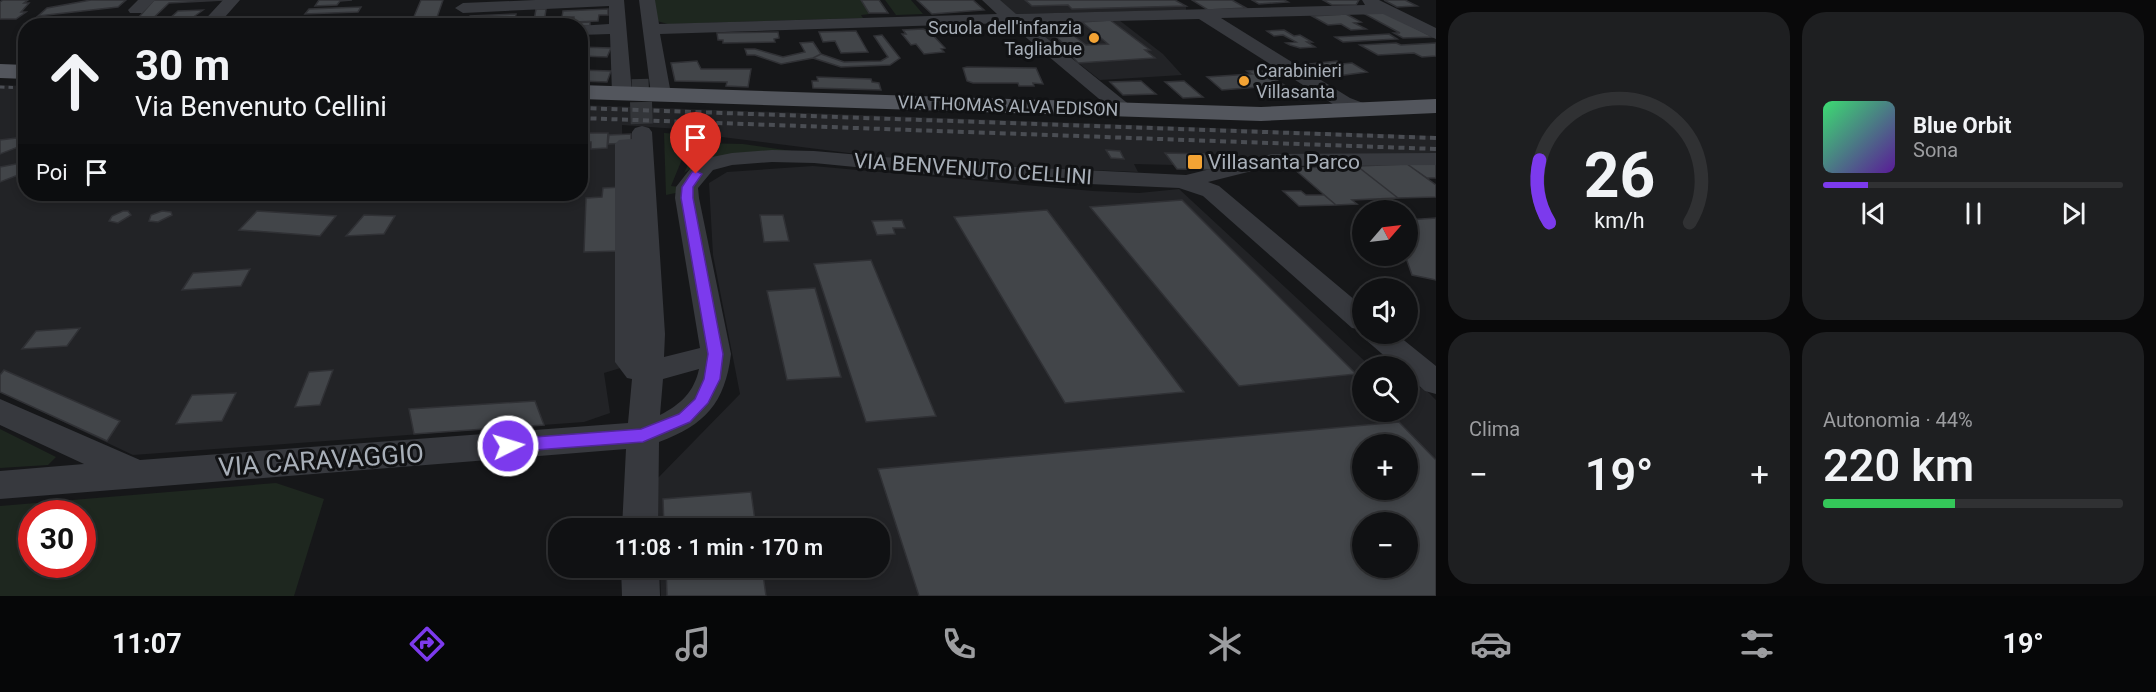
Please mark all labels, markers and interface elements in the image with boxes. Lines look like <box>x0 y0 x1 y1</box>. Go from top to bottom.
place label: Scuola dell'infanzia Tagliabue <box>928 17 1082 59</box>
marker: Scuola dell'infanzia Tagliabue <box>1087 31 1101 45</box>
text: 30 m <box>135 41 230 90</box>
icon: ahead <box>36 42 114 120</box>
place label: Carabinieri Villasanta <box>1256 60 1342 102</box>
marker: Carabinieri Villasanta <box>1237 74 1251 88</box>
text: Via Benvenuto Cellini <box>135 91 387 123</box>
street label: VIA THOMAS ALVA EDISON <box>897 91 1119 120</box>
pin <box>670 112 721 174</box>
text: Blue Orbit <box>1913 113 2011 138</box>
icon: arrive <box>679 121 712 154</box>
text: Sona <box>1913 138 1958 162</box>
text: 26 <box>1583 139 1655 212</box>
street label: VIA BENVENUTO CELLINI <box>853 149 1093 189</box>
place label: Villasanta Parco <box>1208 150 1360 174</box>
marker: Villasanta Parco <box>1186 153 1204 171</box>
icon: arrive <box>80 156 113 189</box>
text: Poi <box>36 160 68 185</box>
icon: previous <box>1857 197 1890 230</box>
icon: pause <box>1957 197 1990 230</box>
icon: next <box>2057 197 2090 230</box>
north arrow <box>1352 200 1418 266</box>
map controls <box>1352 200 1418 578</box>
text: km/h <box>1594 208 1644 233</box>
button: sound <box>1352 278 1418 344</box>
button: search <box>1352 356 1418 422</box>
text: Autonomia · 44% <box>1823 408 1973 432</box>
position arrow <box>476 414 540 478</box>
text: Clima <box>1469 417 1520 441</box>
button: + <box>1352 434 1418 500</box>
street label: VIA CARAVAGGIO <box>217 438 425 482</box>
text: 220 km <box>1823 439 1974 492</box>
text: 19° <box>1585 448 1653 501</box>
text: − <box>1469 455 1488 494</box>
text: + <box>1750 455 1769 494</box>
speed limit sign: 30 <box>18 500 96 578</box>
button: − <box>1352 512 1418 578</box>
text: 11:08 · 1 min · 170 m <box>615 535 823 560</box>
icon: directions <box>406 623 448 665</box>
icon: music <box>672 623 714 665</box>
icon: phone <box>938 623 980 665</box>
icon: climate <box>1204 623 1246 665</box>
icon: car <box>1470 623 1512 665</box>
icon: filters <box>1736 623 1778 665</box>
text: 11:07 <box>112 628 182 660</box>
text: 19° <box>2002 628 2044 660</box>

